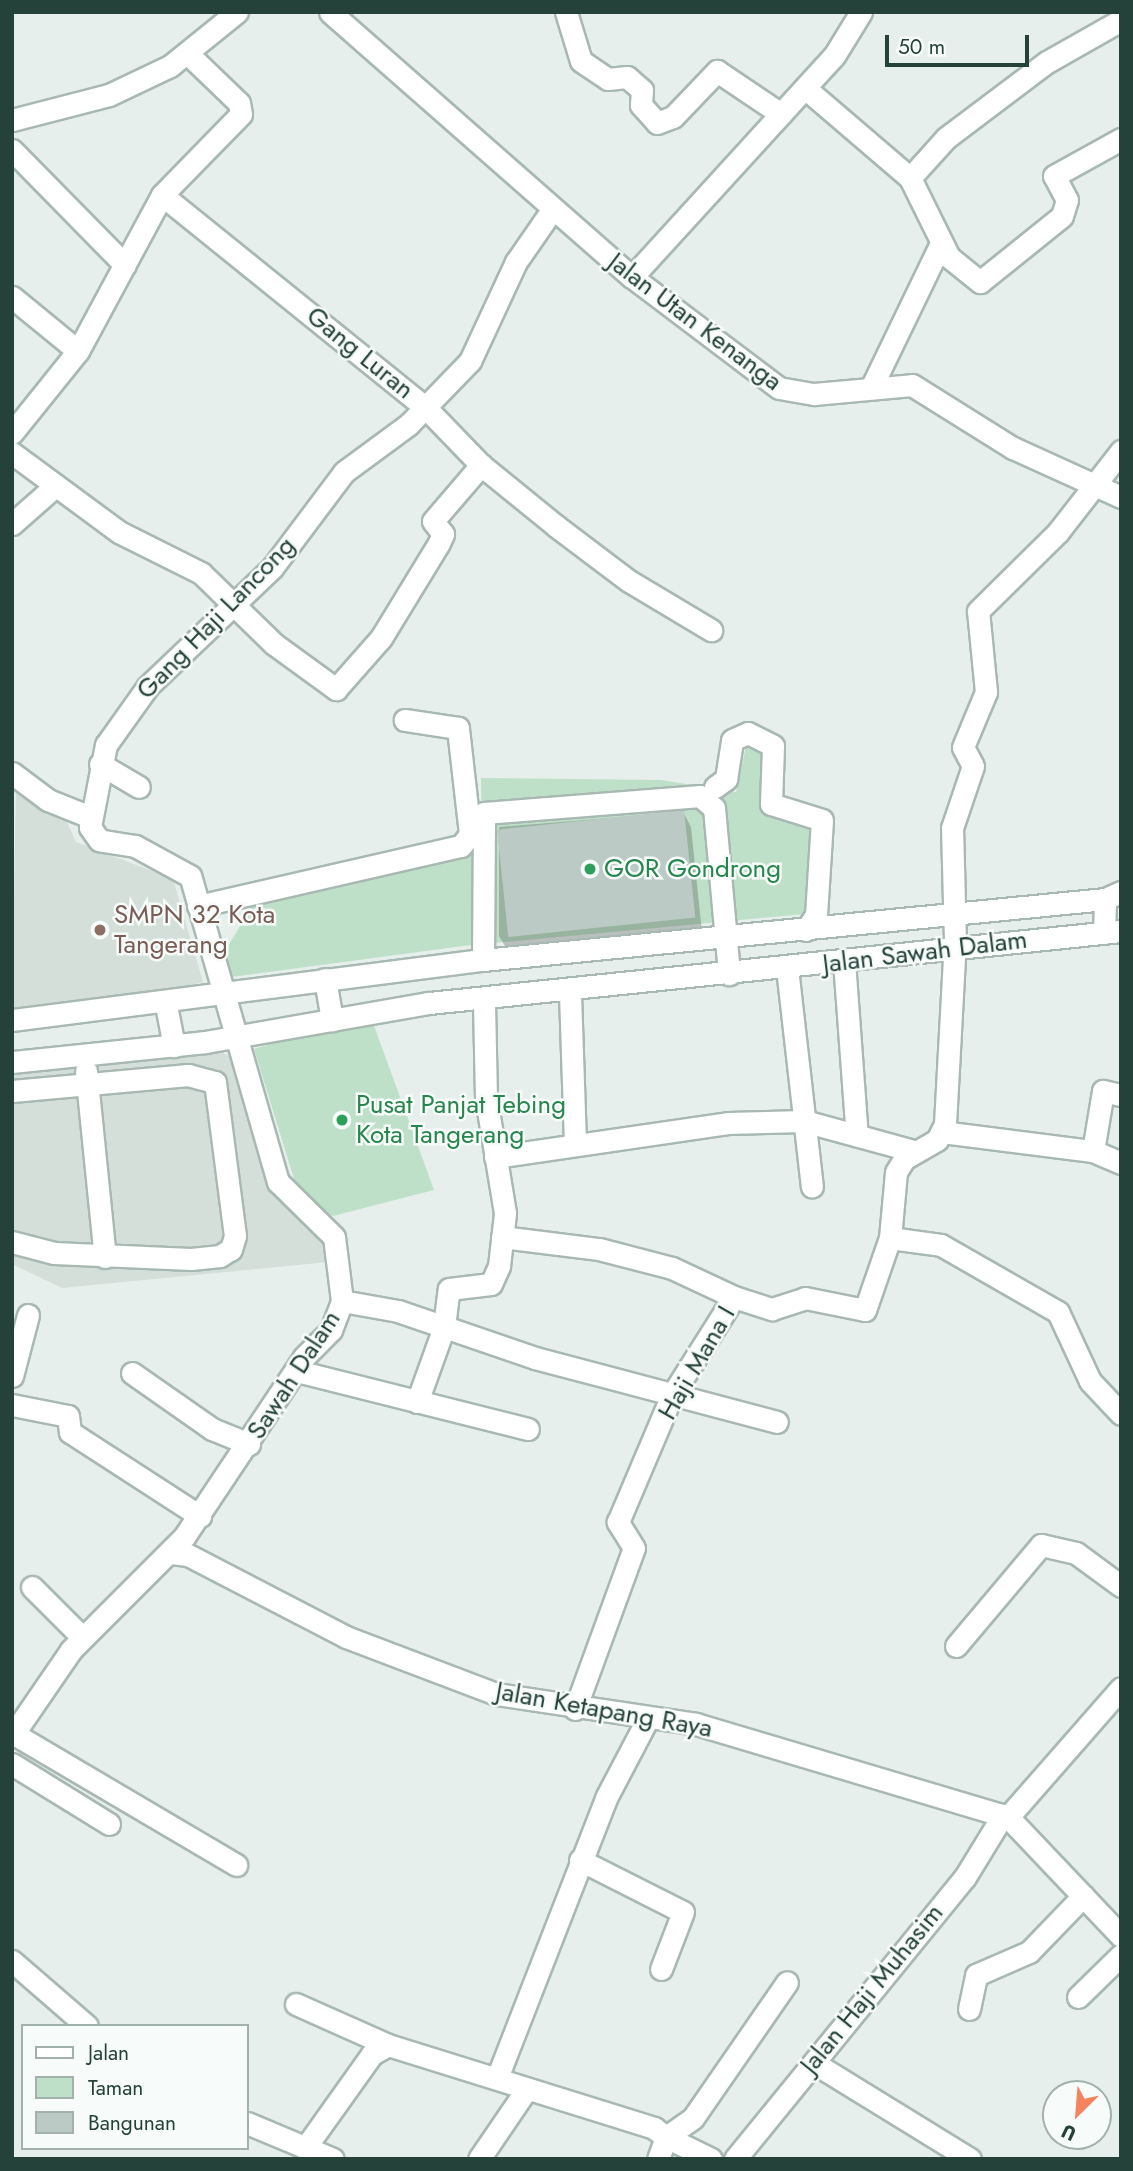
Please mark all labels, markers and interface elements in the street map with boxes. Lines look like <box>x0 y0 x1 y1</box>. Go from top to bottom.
scale bar <box>888 21 1032 65</box>
text: 50 m <box>898 32 945 62</box>
street label: Jalan Utan Kenanga <box>602 246 788 398</box>
street label: Gang Luran <box>300 300 420 406</box>
street label: Gang Haji Lancong <box>130 530 302 706</box>
place label: GOR Gondrong <box>604 853 781 885</box>
marker: GOR Gondrong <box>582 861 598 877</box>
place label: SMPN 32 Kota Tangerang <box>114 899 275 960</box>
marker: SMPN 32 Kota Tangerang <box>92 922 108 938</box>
street label: Jalan Sawah Dalam <box>821 924 1029 980</box>
place label: Pusat Panjat Tebing Kota Tangerang <box>356 1089 566 1150</box>
marker: Pusat Panjat Tebing Kota Tangerang <box>334 1112 350 1128</box>
street label: Haji Mana I <box>652 1301 742 1425</box>
street label: Sawah Dalam <box>241 1305 347 1445</box>
street label: Jalan Ketapang Raya <box>493 1676 715 1744</box>
street label: Jalan Haji Muhasim <box>794 1898 950 2080</box>
legend <box>21 2024 248 2150</box>
text: Jalan <box>88 2038 129 2068</box>
text: Taman <box>88 2073 143 2103</box>
north arrow <box>1042 2080 1112 2150</box>
text: Bangunan <box>88 2108 176 2138</box>
text: U <box>1057 2118 1081 2148</box>

